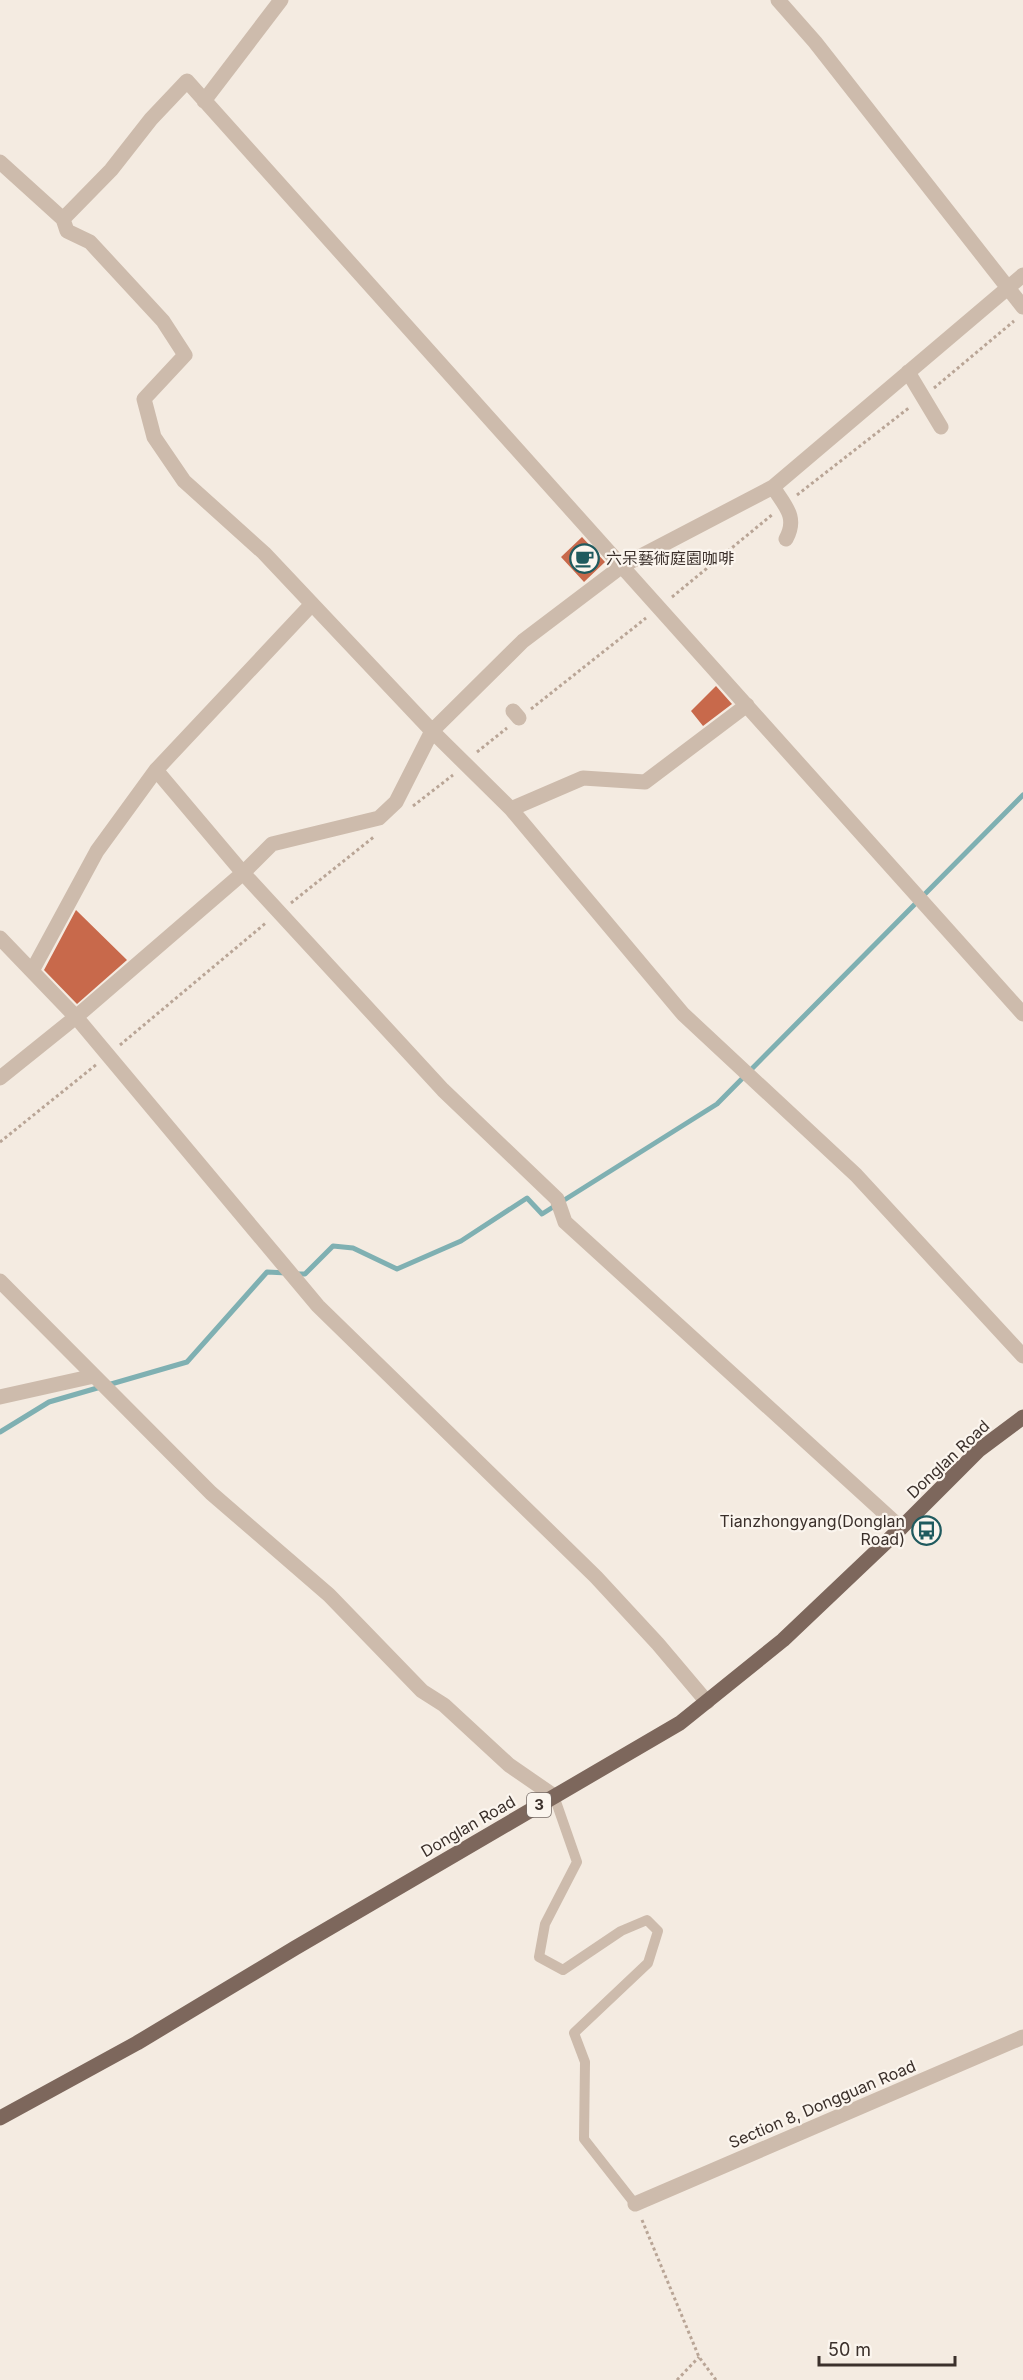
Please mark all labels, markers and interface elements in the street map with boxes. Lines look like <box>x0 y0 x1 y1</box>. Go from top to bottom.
cafe icon: 六呆藝術庭園咖啡 <box>569 542 601 574</box>
place label: 六呆藝術庭園咖啡 <box>606 548 734 568</box>
street label: Donglan Road <box>902 1416 994 1502</box>
place label: Tianzhongyang(Donglan Road) <box>719 1511 905 1549</box>
bus stop icon: Tianzhongyang(Donglan Road) <box>910 1514 942 1546</box>
street label: Donglan Road <box>417 1791 519 1861</box>
road number: 3 <box>527 1793 551 1817</box>
street label: Section 8, Dongguan Road <box>725 2055 919 2153</box>
scale bar <box>819 2329 956 2367</box>
text: 50 m <box>828 2339 871 2360</box>

